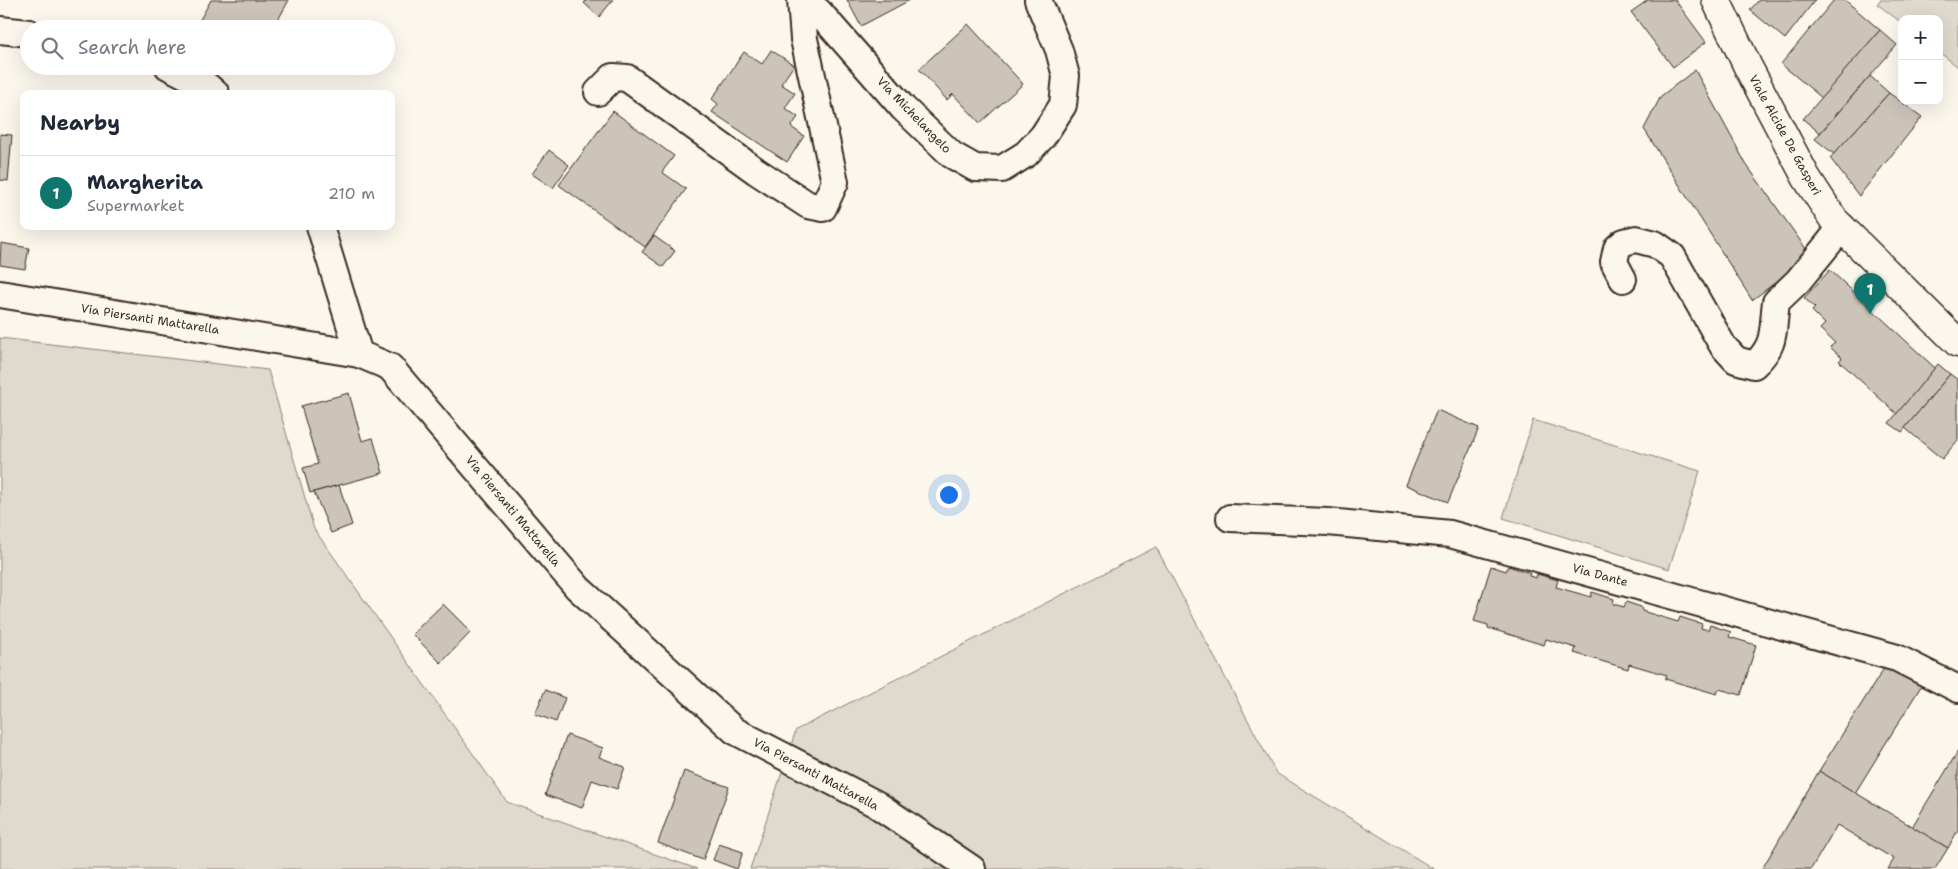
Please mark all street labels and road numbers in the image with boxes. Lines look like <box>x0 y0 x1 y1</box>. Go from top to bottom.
street label: Viale Alcide De Gasperi <box>1745 72 1825 198</box>
street label: Via Michelangelo <box>873 73 955 157</box>
street label: Via Piersanti Mattarella <box>80 300 221 338</box>
street label: Via Piersanti Mattarella <box>462 452 564 570</box>
street label: Via Dante <box>1570 560 1630 590</box>
street label: Via Piersanti Mattarella <box>750 734 882 814</box>

